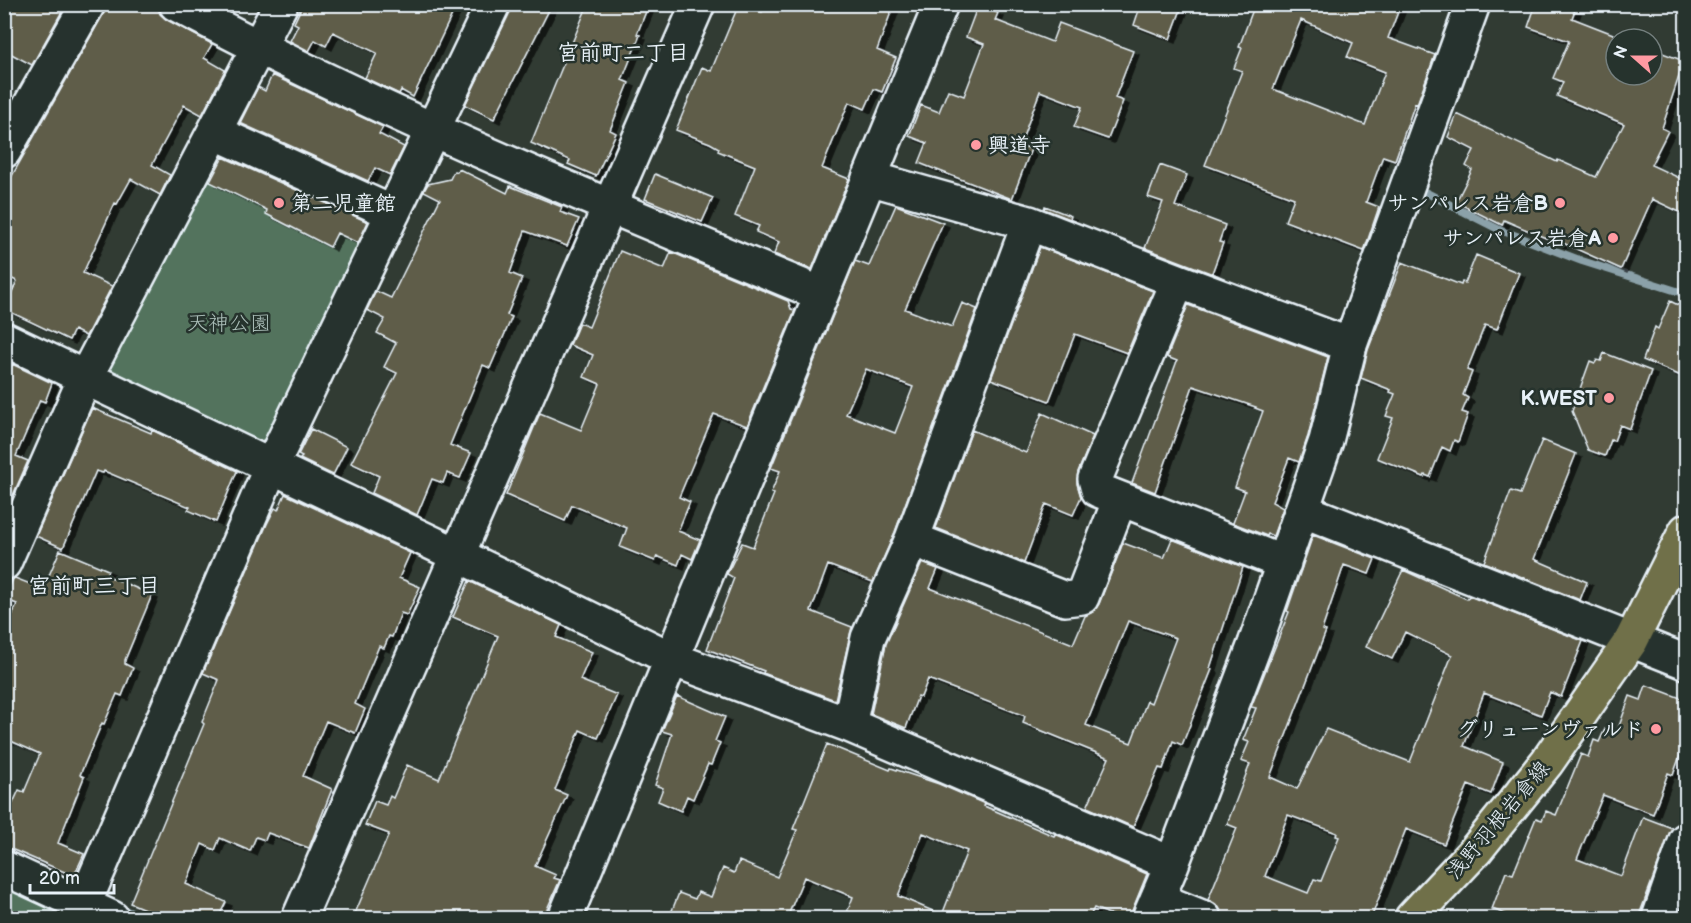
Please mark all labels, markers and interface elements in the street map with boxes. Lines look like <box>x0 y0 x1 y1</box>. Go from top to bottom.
north arrow <box>1604 27 1664 87</box>
district label: 宮前町二丁目 <box>557 40 689 67</box>
text: N <box>1610 43 1632 61</box>
place label: 興道寺 <box>988 133 1051 158</box>
marker: 興道寺 <box>969 138 983 152</box>
place label: 第二児童館 <box>291 191 396 216</box>
place label: サンパレス岩倉B <box>1387 191 1548 216</box>
marker: 第二児童館 <box>272 196 286 210</box>
marker: サンパレス岩倉B <box>1553 196 1567 210</box>
place label: サンパレス岩倉A <box>1442 226 1601 251</box>
marker: サンパレス岩倉A <box>1606 231 1620 245</box>
park label: 天神公園 <box>187 311 271 336</box>
place label: K.WEST <box>1521 386 1597 411</box>
marker: K.WEST <box>1602 391 1616 405</box>
district label: 宮前町三丁目 <box>28 573 160 600</box>
place label: グリューンヴァルド <box>1457 717 1644 742</box>
marker: グリューンヴァルド <box>1649 722 1663 736</box>
street label: 浅野羽根岩倉線 <box>1442 756 1555 885</box>
scale bar <box>30 857 114 895</box>
text: 20 m <box>39 868 80 889</box>

